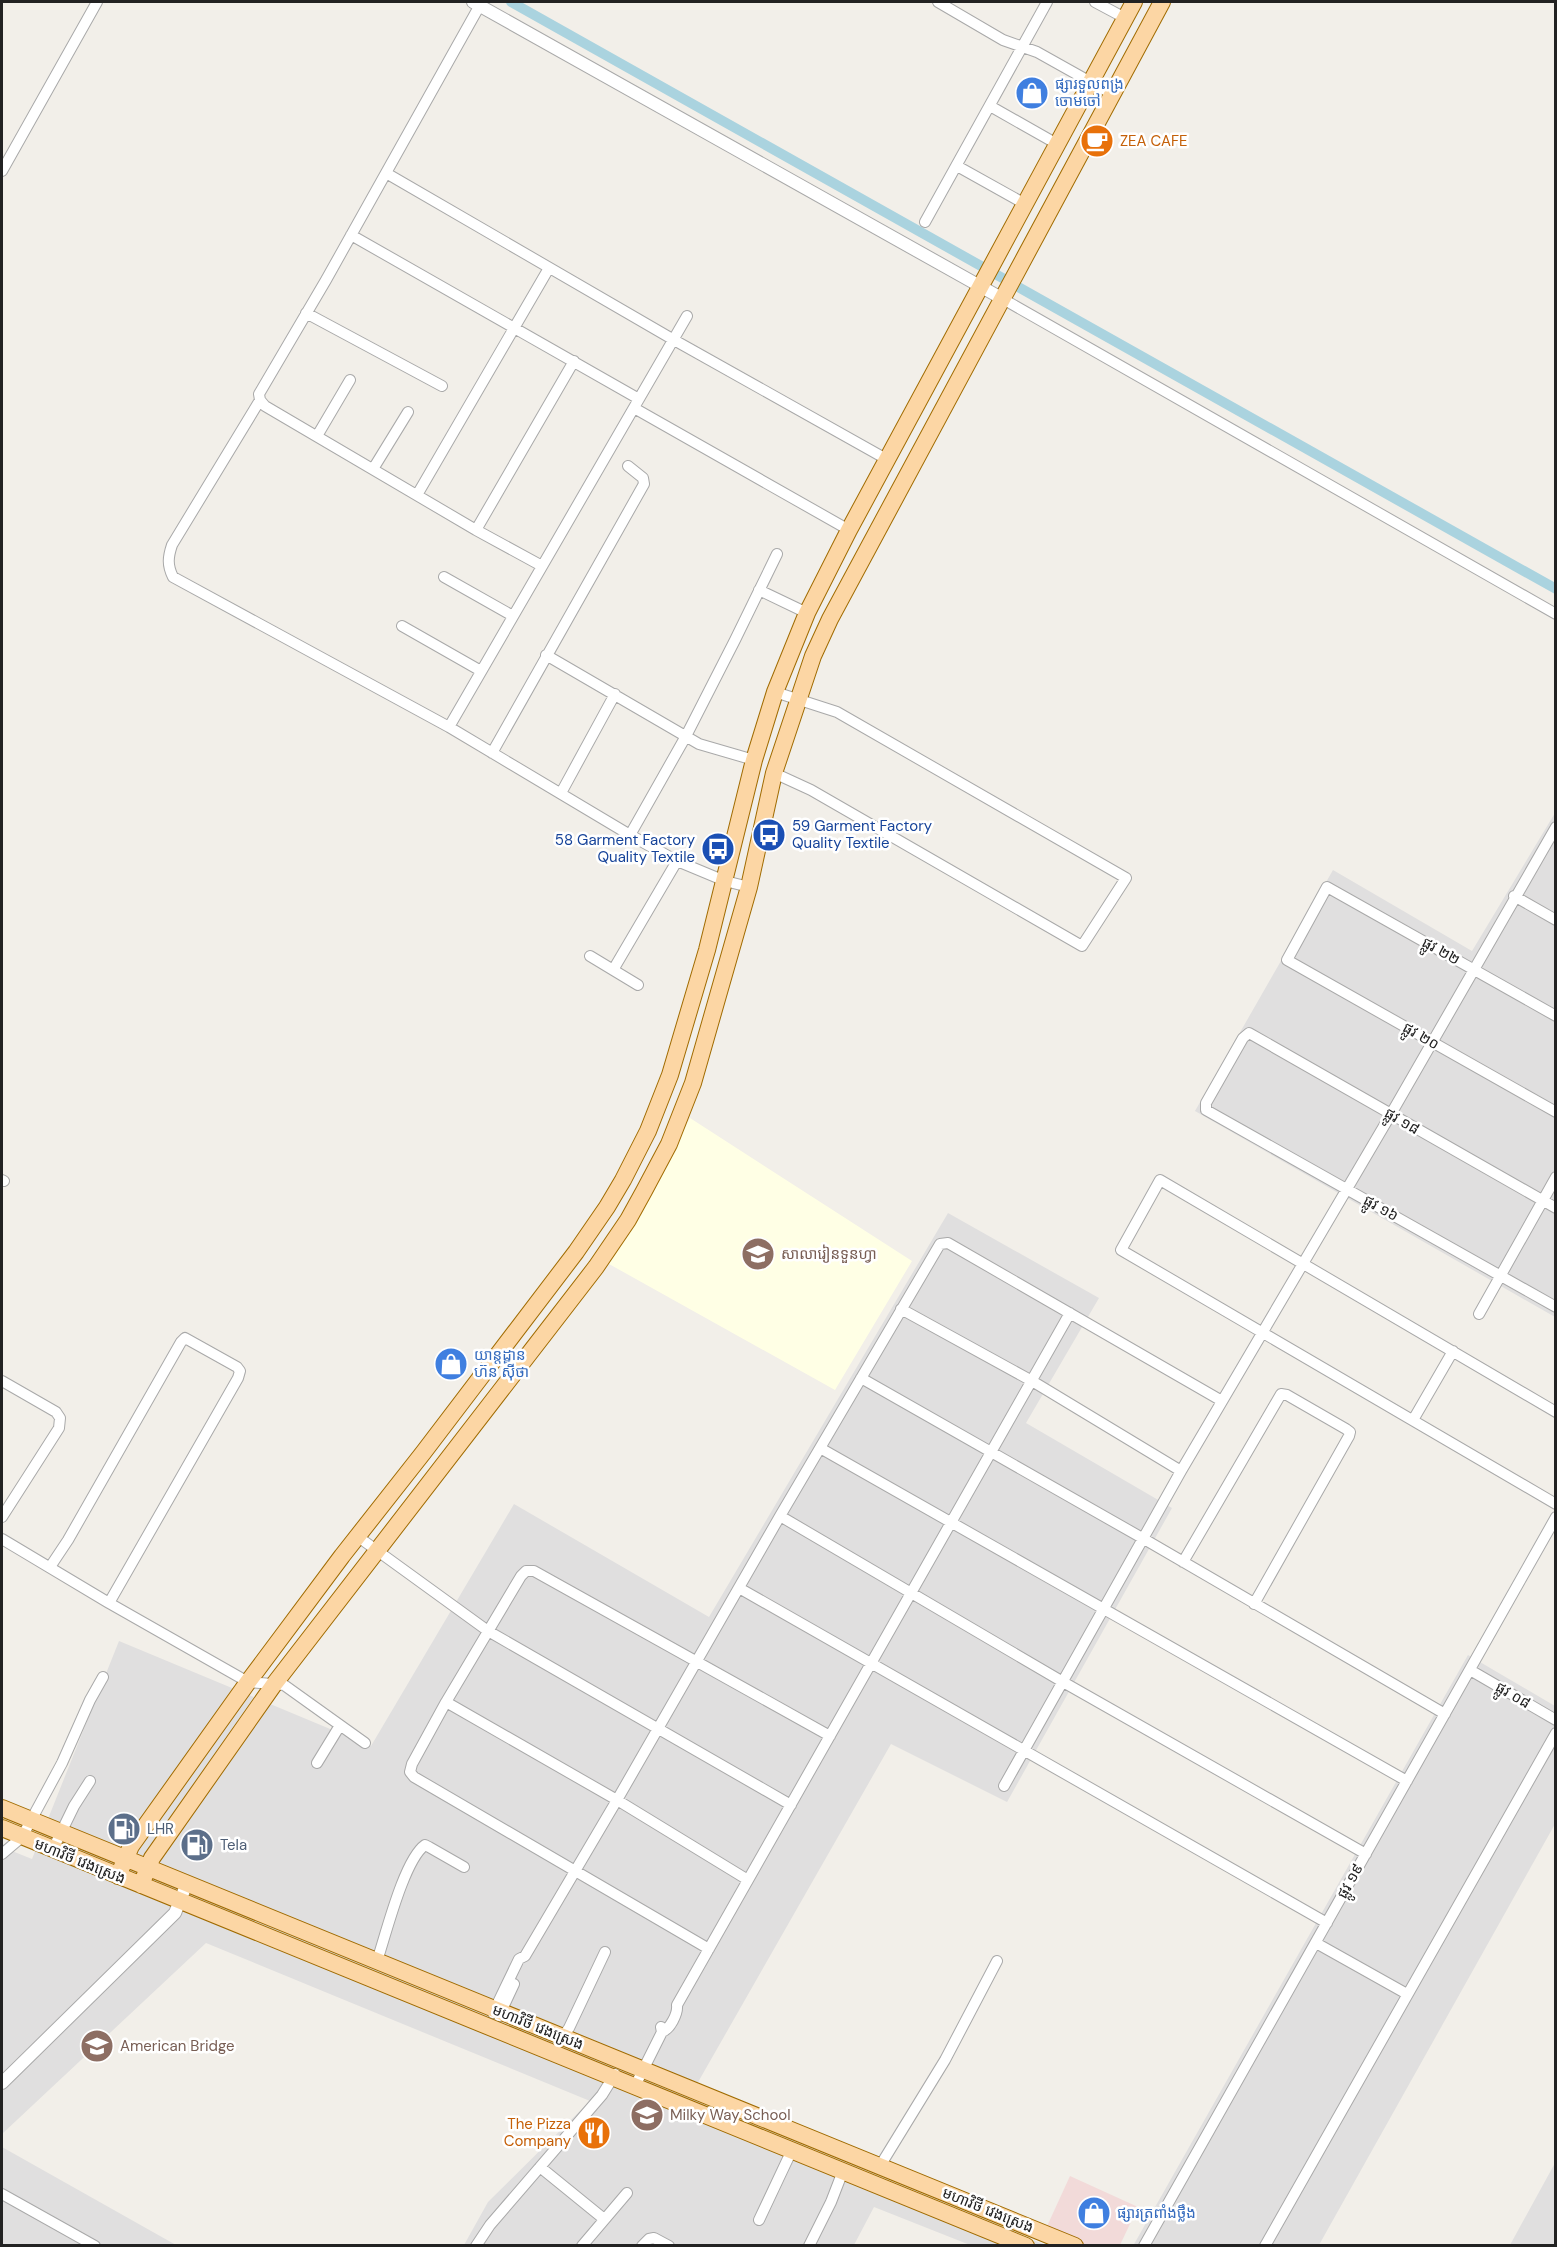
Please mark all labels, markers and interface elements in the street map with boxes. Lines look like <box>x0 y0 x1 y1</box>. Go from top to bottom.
place label: ផ្សារទួលពង្រ ចោមចៅ <box>1055 74 1124 111</box>
shop icon: ផ្សារទួលពង្រ ចោមចៅ <box>1014 75 1050 111</box>
cafe icon: ZEA CAFE <box>1079 123 1115 159</box>
place label: ZEA CAFE <box>1120 131 1188 151</box>
place label: 59 Garment Factory Quality Textile <box>792 816 933 853</box>
bus stop icon: 59 Garment Factory Quality Textile <box>751 817 787 853</box>
place label: 58 Garment Factory Quality Textile <box>555 830 696 867</box>
bus stop icon: 58 Garment Factory Quality Textile <box>700 831 736 867</box>
street label: ផ្លូវ ២២ <box>1417 932 1464 973</box>
street label: ផ្លូវ ២០ <box>1397 1018 1443 1057</box>
street label: ផ្លូវ ១៨ <box>1379 1103 1423 1142</box>
street label: ផ្លូវ ១៦ <box>1358 1190 1402 1229</box>
school or university icon: សាលារៀនទួនហ្វា <box>740 1236 776 1272</box>
place label: សាលារៀនទួនហ្វា <box>781 1244 877 1264</box>
place label: យាន្ដដ្ឋាន ហ៊ន ស៊ីថា <box>474 1345 529 1382</box>
shop icon: យាន្ដដ្ឋាន ហ៊ន ស៊ីថា <box>433 1346 469 1382</box>
street label: ផ្លូវ ០៨ <box>1490 1677 1534 1716</box>
fuel station icon: LHR <box>106 1811 142 1847</box>
place label: LHR <box>147 1819 174 1839</box>
fuel station icon: Tela <box>179 1827 215 1863</box>
street label: មហាវិថី វេងស្រេង <box>31 1834 129 1888</box>
place label: Tela <box>220 1835 247 1855</box>
street label: ផ្លូវ ១៩ <box>1332 1860 1371 1904</box>
street label: មហាវិថី វេងស្រេង <box>489 2000 587 2054</box>
school or university icon: American Bridge <box>79 2028 115 2064</box>
place label: American Bridge <box>120 2036 235 2056</box>
school or university icon: Milky Way School <box>629 2097 665 2133</box>
place label: Milky Way School <box>670 2105 791 2125</box>
place label: The Pizza Company <box>504 2114 572 2151</box>
restaurant icon: The Pizza Company <box>576 2115 612 2151</box>
street label: មហាវិថី វេងស្រេង <box>939 2183 1037 2237</box>
shop icon: ផ្សារត្រពាំងថ្លឹង <box>1076 2195 1112 2231</box>
place label: ផ្សារត្រពាំងថ្លឹង <box>1117 2203 1196 2223</box>

